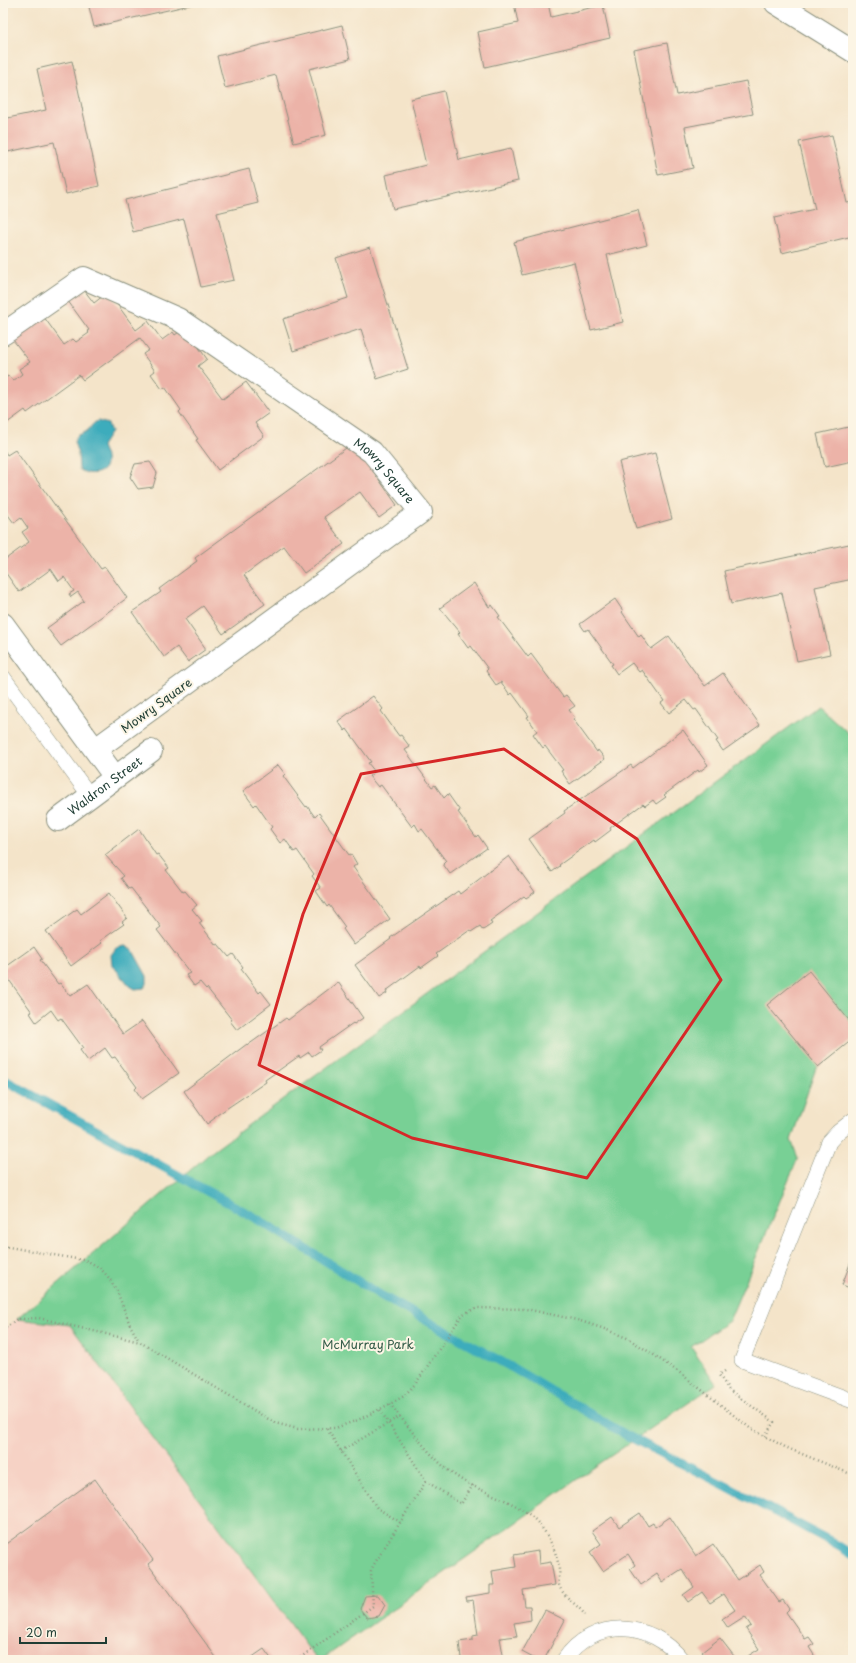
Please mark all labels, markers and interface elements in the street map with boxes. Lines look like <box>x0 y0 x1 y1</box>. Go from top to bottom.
street label: Mowry Square <box>350 433 419 507</box>
street label: Mowry Square <box>117 673 195 737</box>
street label: Waldron Street <box>64 752 146 819</box>
park label: McMurray Park <box>322 1335 414 1353</box>
scale bar <box>20 1619 106 1645</box>
text: 20 m <box>26 1623 57 1641</box>

